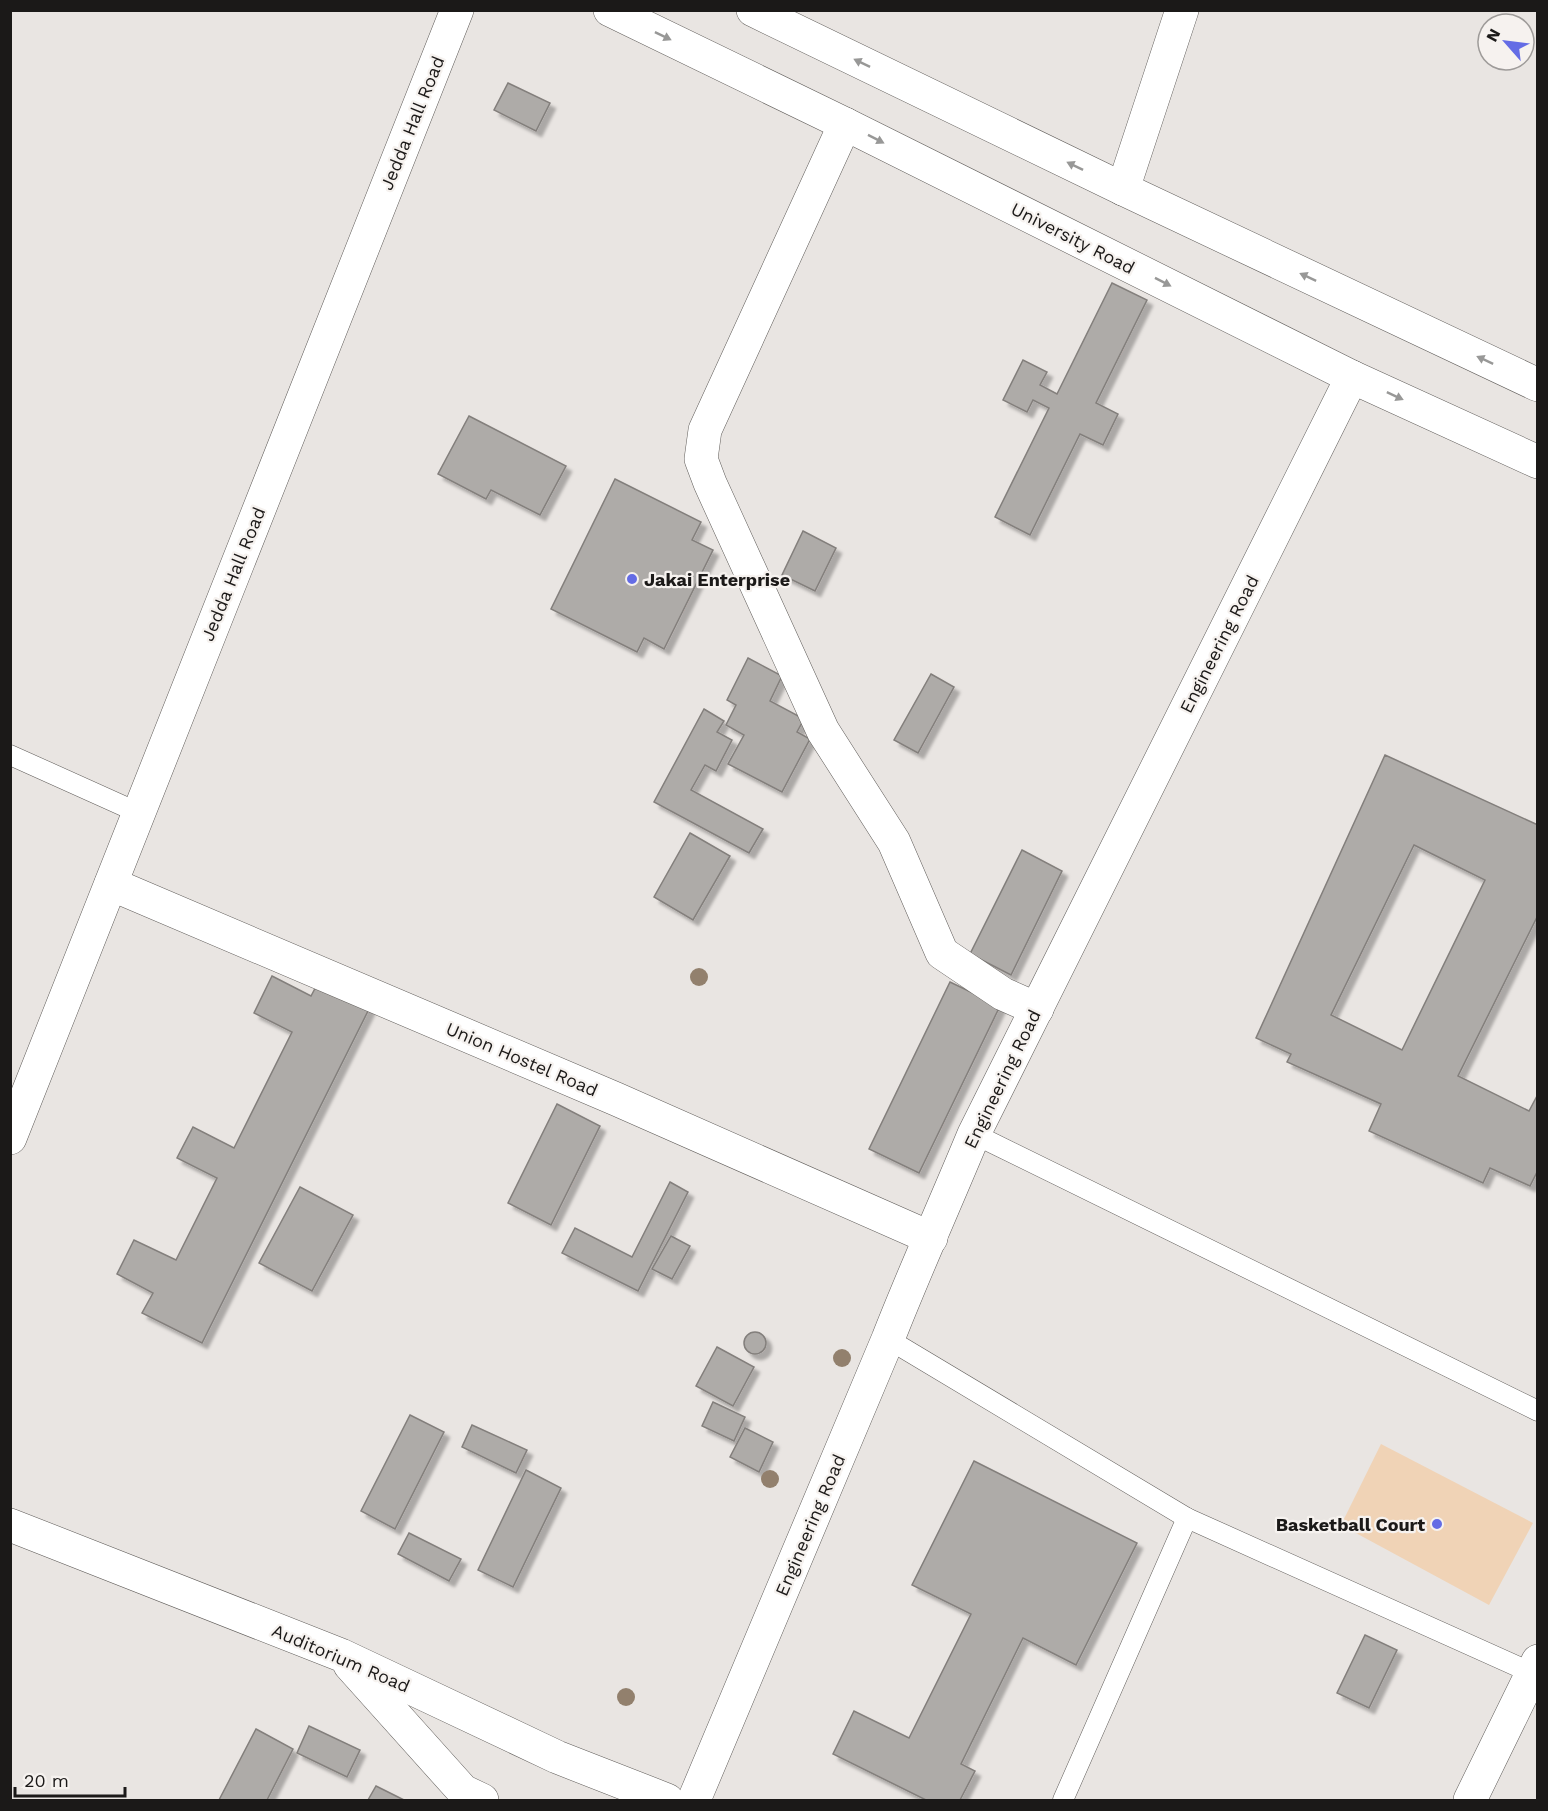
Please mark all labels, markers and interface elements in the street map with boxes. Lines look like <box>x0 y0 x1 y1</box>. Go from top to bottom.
north arrow <box>1476 12 1536 72</box>
text: N <box>1482 25 1504 45</box>
one-way arrow <box>654 31 671 40</box>
street label: Jedda Hall Road <box>376 53 448 193</box>
one-way arrow <box>853 59 870 68</box>
one-way arrow <box>868 134 885 144</box>
one-way arrow <box>1067 162 1084 171</box>
street label: University Road <box>1008 198 1138 278</box>
one-way arrow <box>1300 272 1317 281</box>
one-way arrow <box>1155 278 1172 287</box>
one-way arrow <box>1476 355 1493 364</box>
one-way arrow <box>1386 392 1403 401</box>
street label: Jedda Hall Road <box>197 504 269 644</box>
place label: Jakai Enterprise <box>644 569 790 590</box>
marker: Jakai Enterprise <box>625 572 639 586</box>
street label: Engineering Road <box>1175 572 1263 716</box>
street label: Engineering Road <box>959 1006 1045 1152</box>
street label: Union Hostel Road <box>443 1018 601 1100</box>
street label: Engineering Road <box>771 1451 849 1599</box>
place label: Basketball Court <box>1276 1514 1425 1535</box>
marker: Basketball Court <box>1430 1517 1444 1531</box>
street label: Auditorium Road <box>269 1619 413 1697</box>
scale bar <box>15 1760 124 1798</box>
text: 20 m <box>24 1770 69 1791</box>

